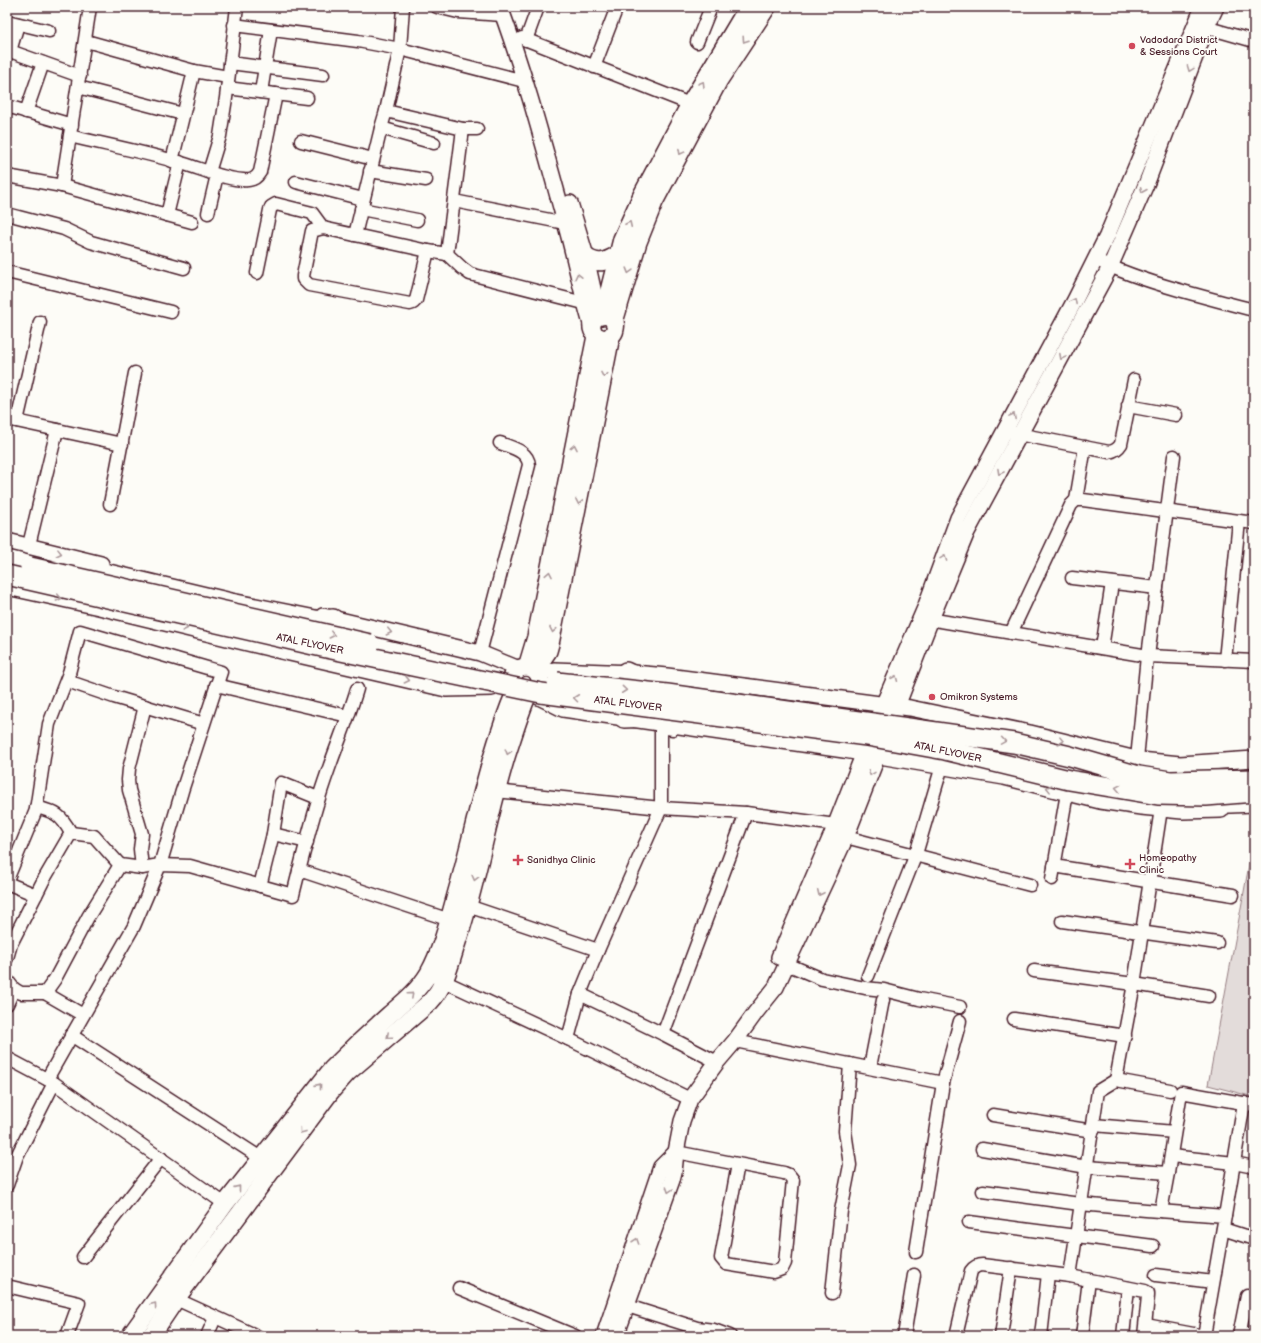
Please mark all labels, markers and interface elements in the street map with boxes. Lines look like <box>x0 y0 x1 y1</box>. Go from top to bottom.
place label: Vadodara District & Sessions Court <box>1140 34 1218 58</box>
one-way arrow <box>743 36 750 43</box>
marker: Vadodara District & Sessions Court <box>1127 41 1137 51</box>
one-way arrow <box>1187 65 1195 72</box>
one-way arrow <box>697 81 704 88</box>
one-way arrow <box>678 148 685 155</box>
one-way arrow <box>1140 186 1148 194</box>
one-way arrow <box>624 221 632 229</box>
one-way arrow <box>625 267 634 274</box>
one-way arrow <box>574 273 582 279</box>
one-way arrow <box>1069 298 1077 305</box>
one-way arrow <box>1059 353 1067 360</box>
one-way arrow <box>600 372 609 378</box>
one-way arrow <box>1008 413 1015 420</box>
one-way arrow <box>569 444 577 450</box>
one-way arrow <box>998 468 1005 475</box>
one-way arrow <box>575 499 583 505</box>
one-way arrow <box>55 548 62 557</box>
one-way arrow <box>939 554 947 561</box>
one-way arrow <box>544 571 552 578</box>
one-way arrow <box>56 594 62 602</box>
one-way arrow <box>182 623 189 632</box>
one-way arrow <box>385 627 392 636</box>
one-way arrow <box>549 627 558 633</box>
street label: ATAL FLYOVER <box>275 631 345 657</box>
one-way arrow <box>329 631 335 639</box>
one-way arrow <box>890 674 898 681</box>
one-way arrow <box>404 675 411 683</box>
one-way arrow <box>621 685 627 694</box>
place label: Omikron Systems <box>940 691 1018 703</box>
marker: Omikron Systems <box>927 692 937 702</box>
one-way arrow <box>573 693 579 702</box>
street label: ATAL FLYOVER <box>593 694 663 714</box>
one-way arrow <box>1057 736 1064 745</box>
one-way arrow <box>1000 737 1006 745</box>
street label: ATAL FLYOVER <box>913 739 983 765</box>
one-way arrow <box>504 748 513 755</box>
one-way arrow <box>867 770 875 777</box>
one-way arrow <box>1046 784 1053 793</box>
one-way arrow <box>1115 784 1121 793</box>
place label: Homeopathy Clinic <box>1139 852 1197 876</box>
marker: Sanidhya Clinic <box>512 854 524 866</box>
place label: Sanidhya Clinic <box>527 854 596 866</box>
marker: Homeopathy Clinic <box>1124 858 1136 870</box>
one-way arrow <box>471 874 480 881</box>
one-way arrow <box>817 889 825 896</box>
one-way arrow <box>406 992 414 1000</box>
one-way arrow <box>387 1031 394 1038</box>
one-way arrow <box>314 1083 321 1091</box>
one-way arrow <box>299 1126 306 1133</box>
one-way arrow <box>233 1185 240 1192</box>
one-way arrow <box>665 1186 674 1193</box>
one-way arrow <box>631 1238 639 1245</box>
one-way arrow <box>149 1302 156 1309</box>

